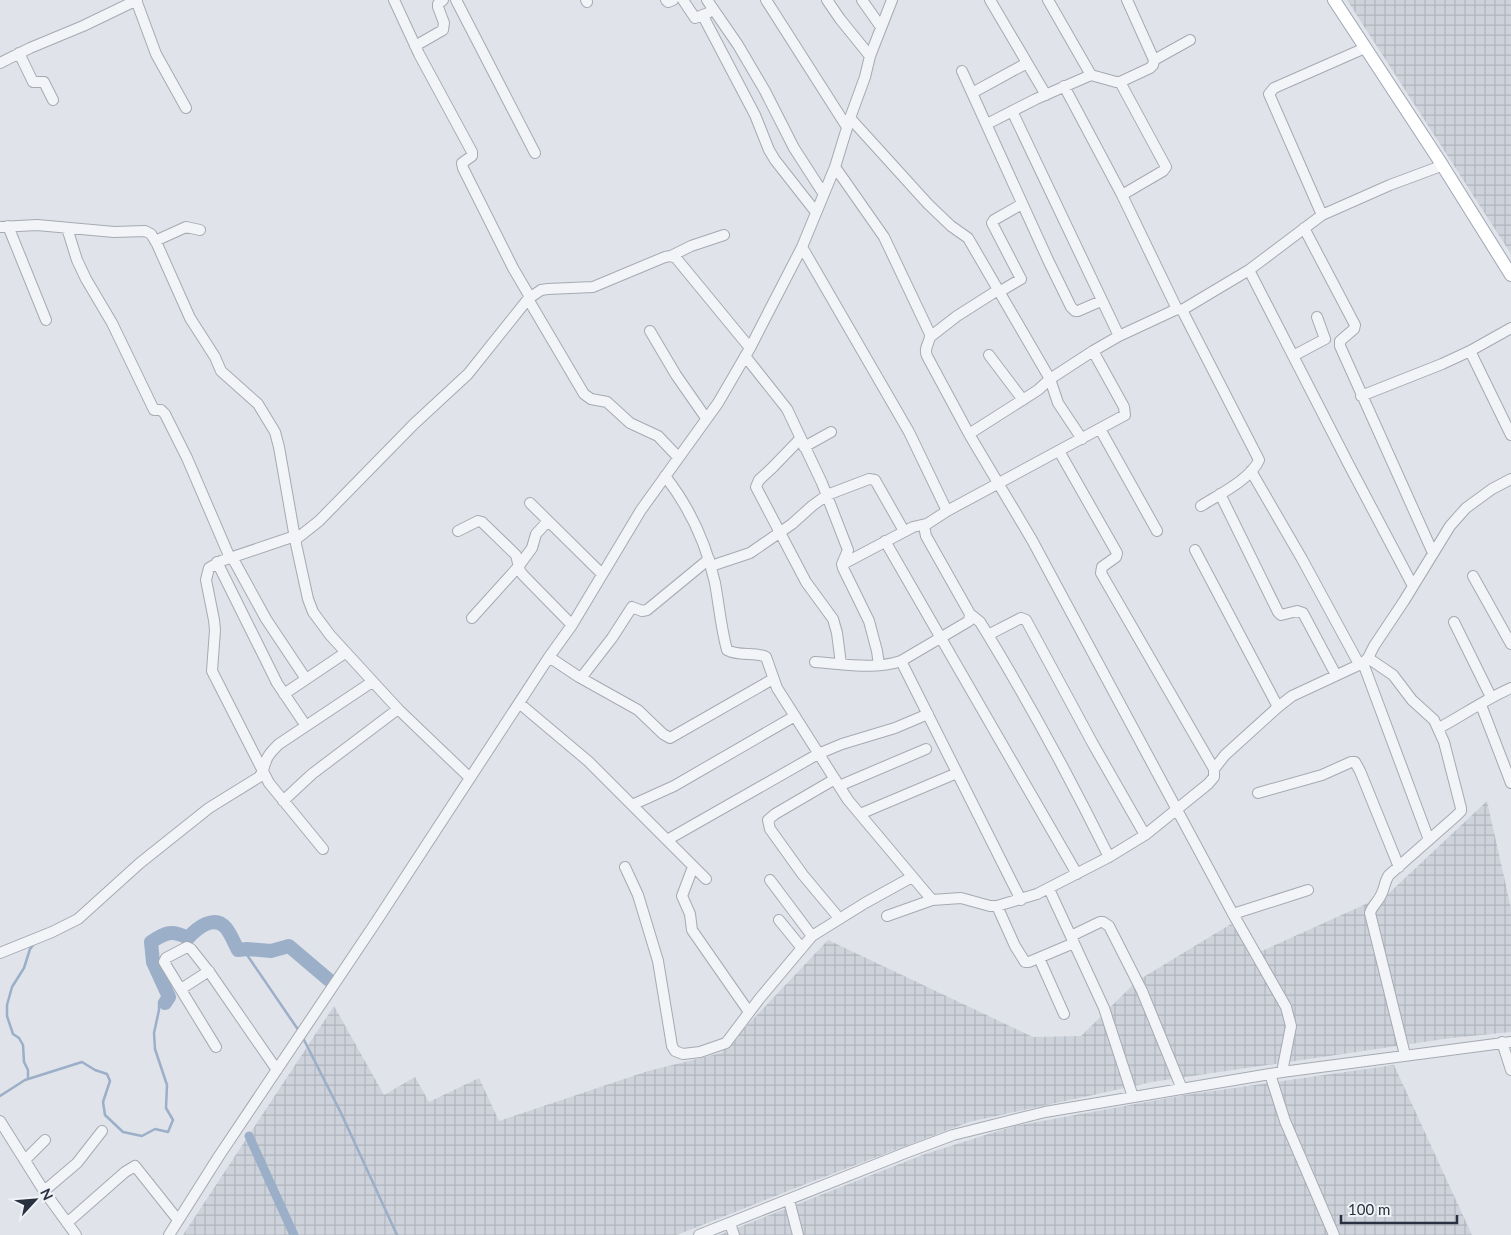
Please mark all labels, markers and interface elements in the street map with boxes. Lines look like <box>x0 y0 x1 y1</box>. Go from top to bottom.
north arrow <box>10 1175 60 1225</box>
text: N <box>37 1186 57 1203</box>
scale bar <box>1341 1192 1457 1224</box>
text: 100 m <box>1348 1200 1390 1218</box>

